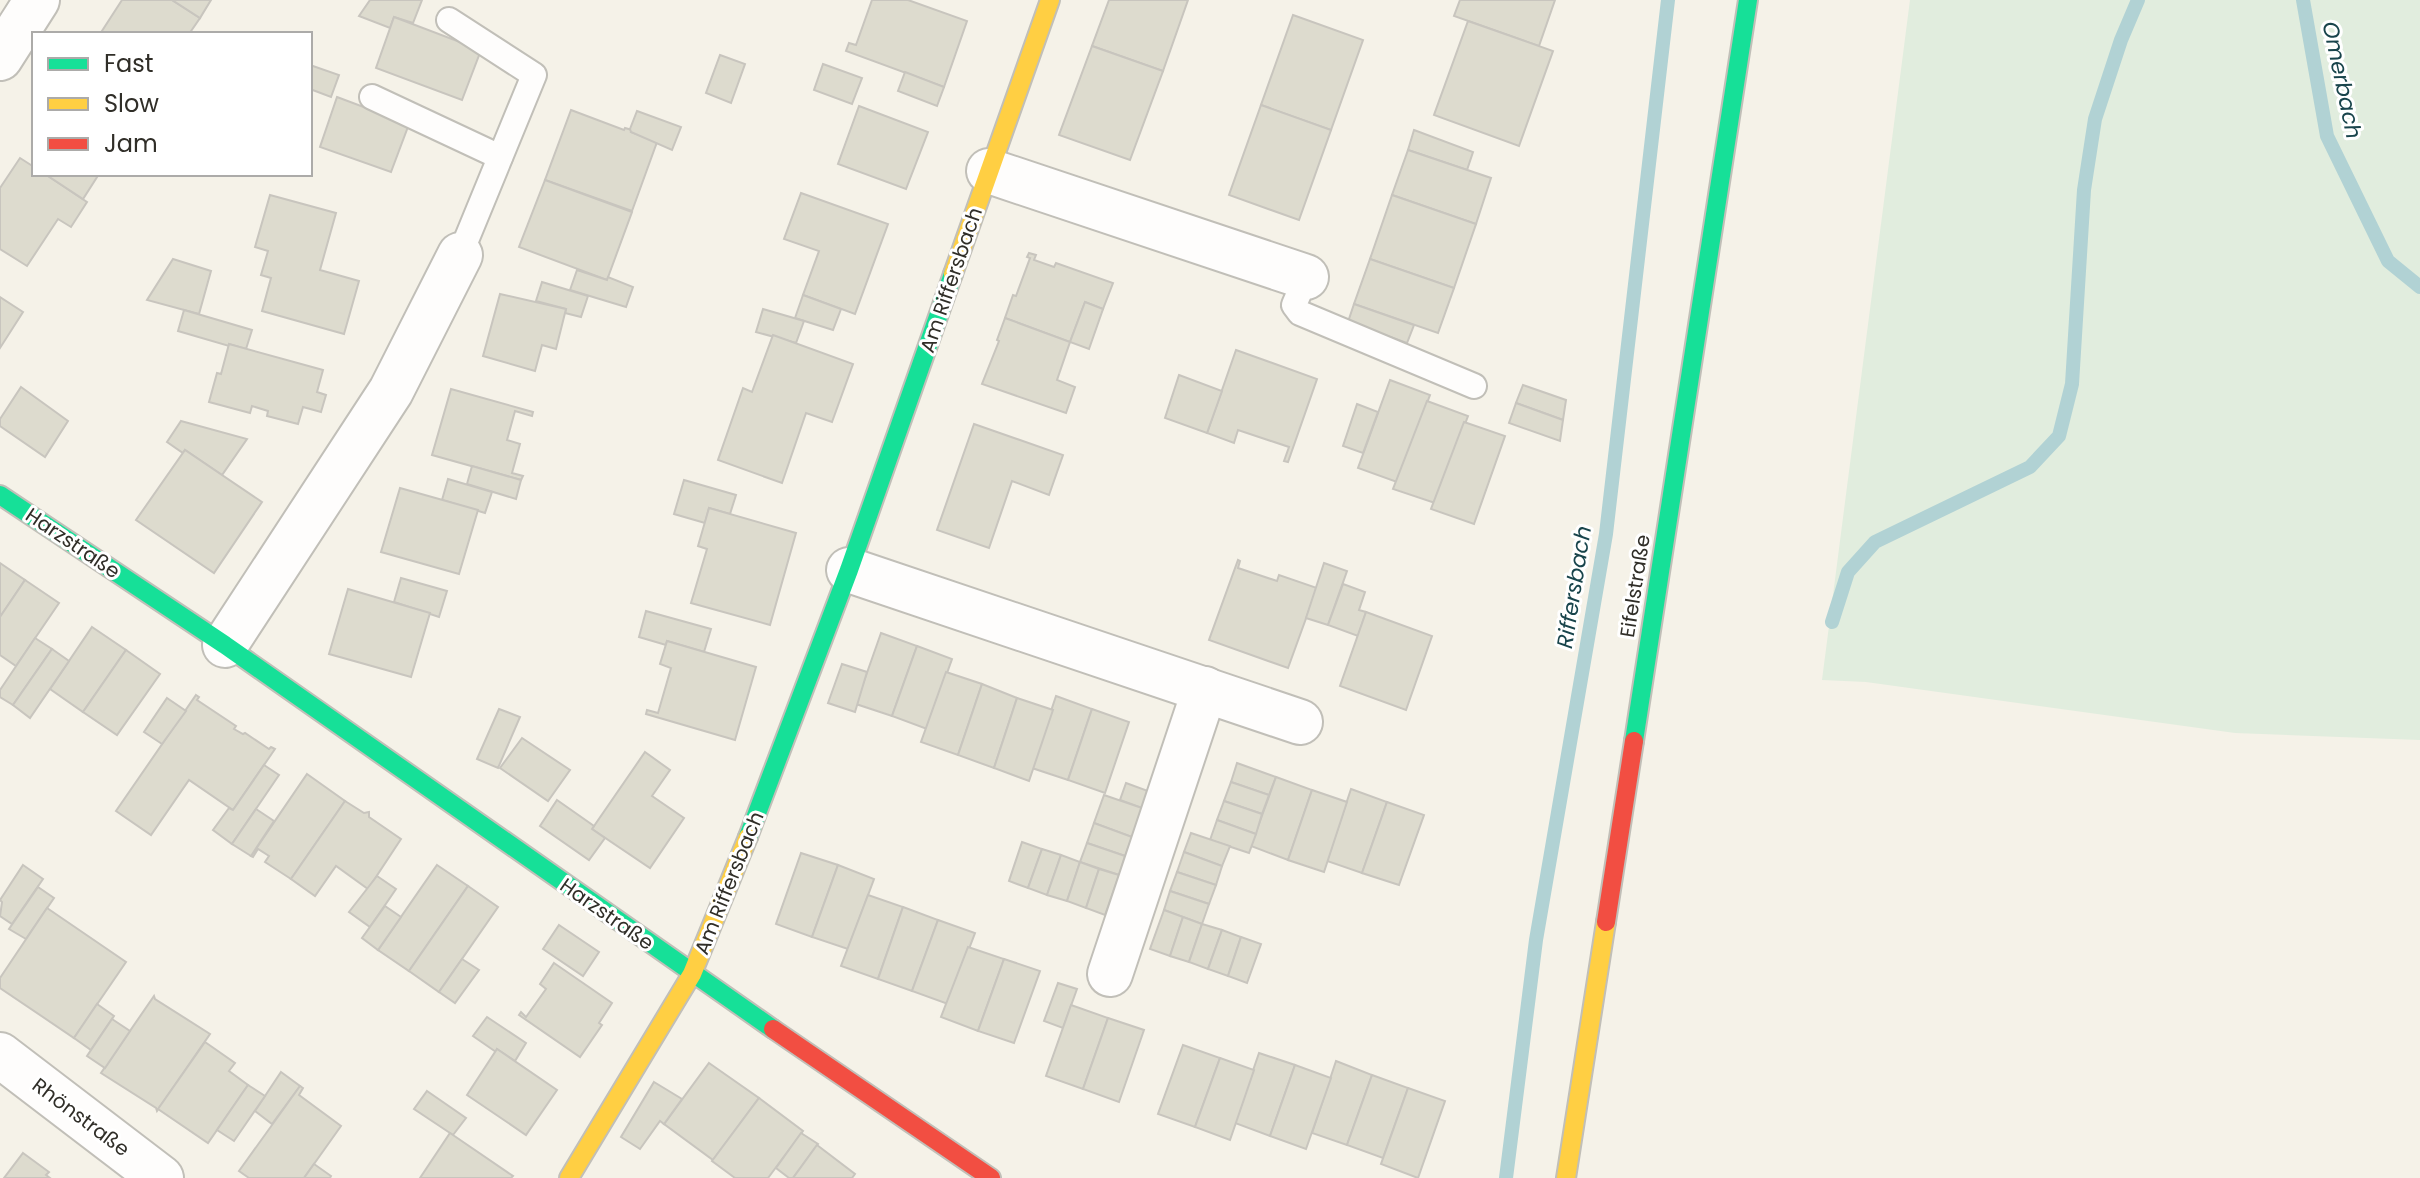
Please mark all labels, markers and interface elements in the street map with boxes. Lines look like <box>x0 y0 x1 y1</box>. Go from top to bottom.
water label: Omerbach <box>2314 19 2370 141</box>
legend <box>32 32 312 176</box>
text: Fast <box>104 47 154 80</box>
text: Slow <box>104 87 159 120</box>
text: Jam <box>104 127 158 160</box>
street label: Am Riffersbach <box>913 204 989 356</box>
street label: Harzstraße <box>20 501 126 585</box>
water label: Riffersbach <box>1549 523 1599 651</box>
street label: Eifelstraße <box>1613 533 1657 639</box>
street label: Am Riffersbach <box>688 807 770 959</box>
street label: Harzstraße <box>554 871 660 957</box>
street label: Rhönstraße <box>27 1071 135 1163</box>

